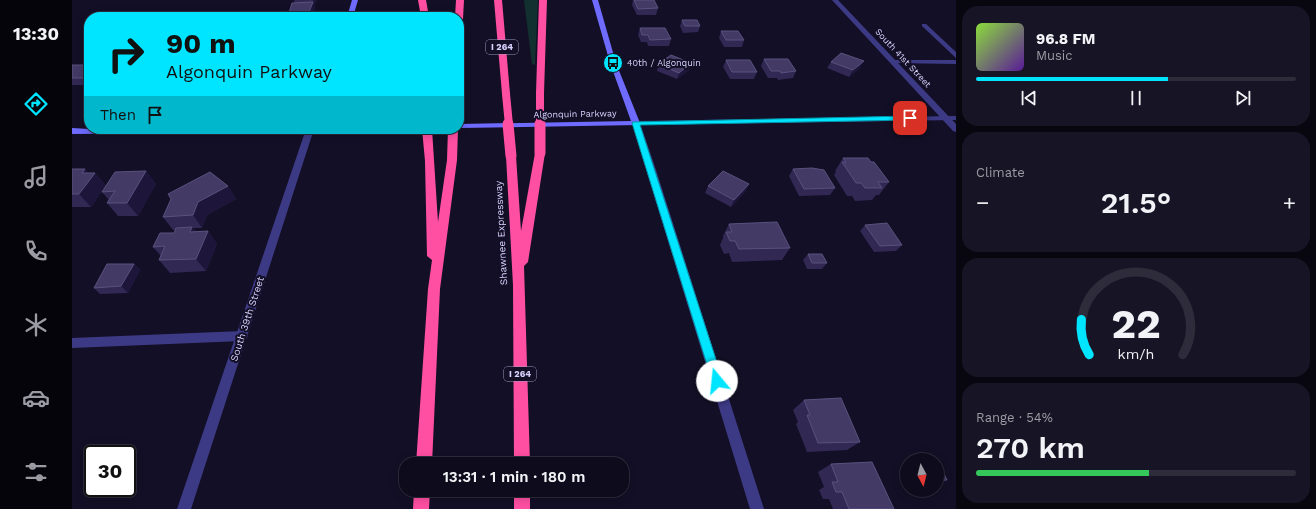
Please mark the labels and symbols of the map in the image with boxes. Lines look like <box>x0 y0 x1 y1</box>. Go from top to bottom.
street label: South 41st Street <box>873 27 933 90</box>
road number: I 264 <box>486 40 518 54</box>
bus stop icon: 40th / Algonquin <box>602 52 624 74</box>
place label: 40th / Algonquin <box>627 58 701 68</box>
pin <box>893 101 927 135</box>
street label: Algonquin Parkway <box>533 108 617 120</box>
street label: Shawnee Expressway <box>493 180 509 285</box>
street label: South 39th Street <box>228 275 266 363</box>
position arrow <box>696 360 738 402</box>
road number: I 264 <box>504 367 536 381</box>
speed limit sign: 30 <box>84 445 136 497</box>
north arrow <box>900 453 944 497</box>

